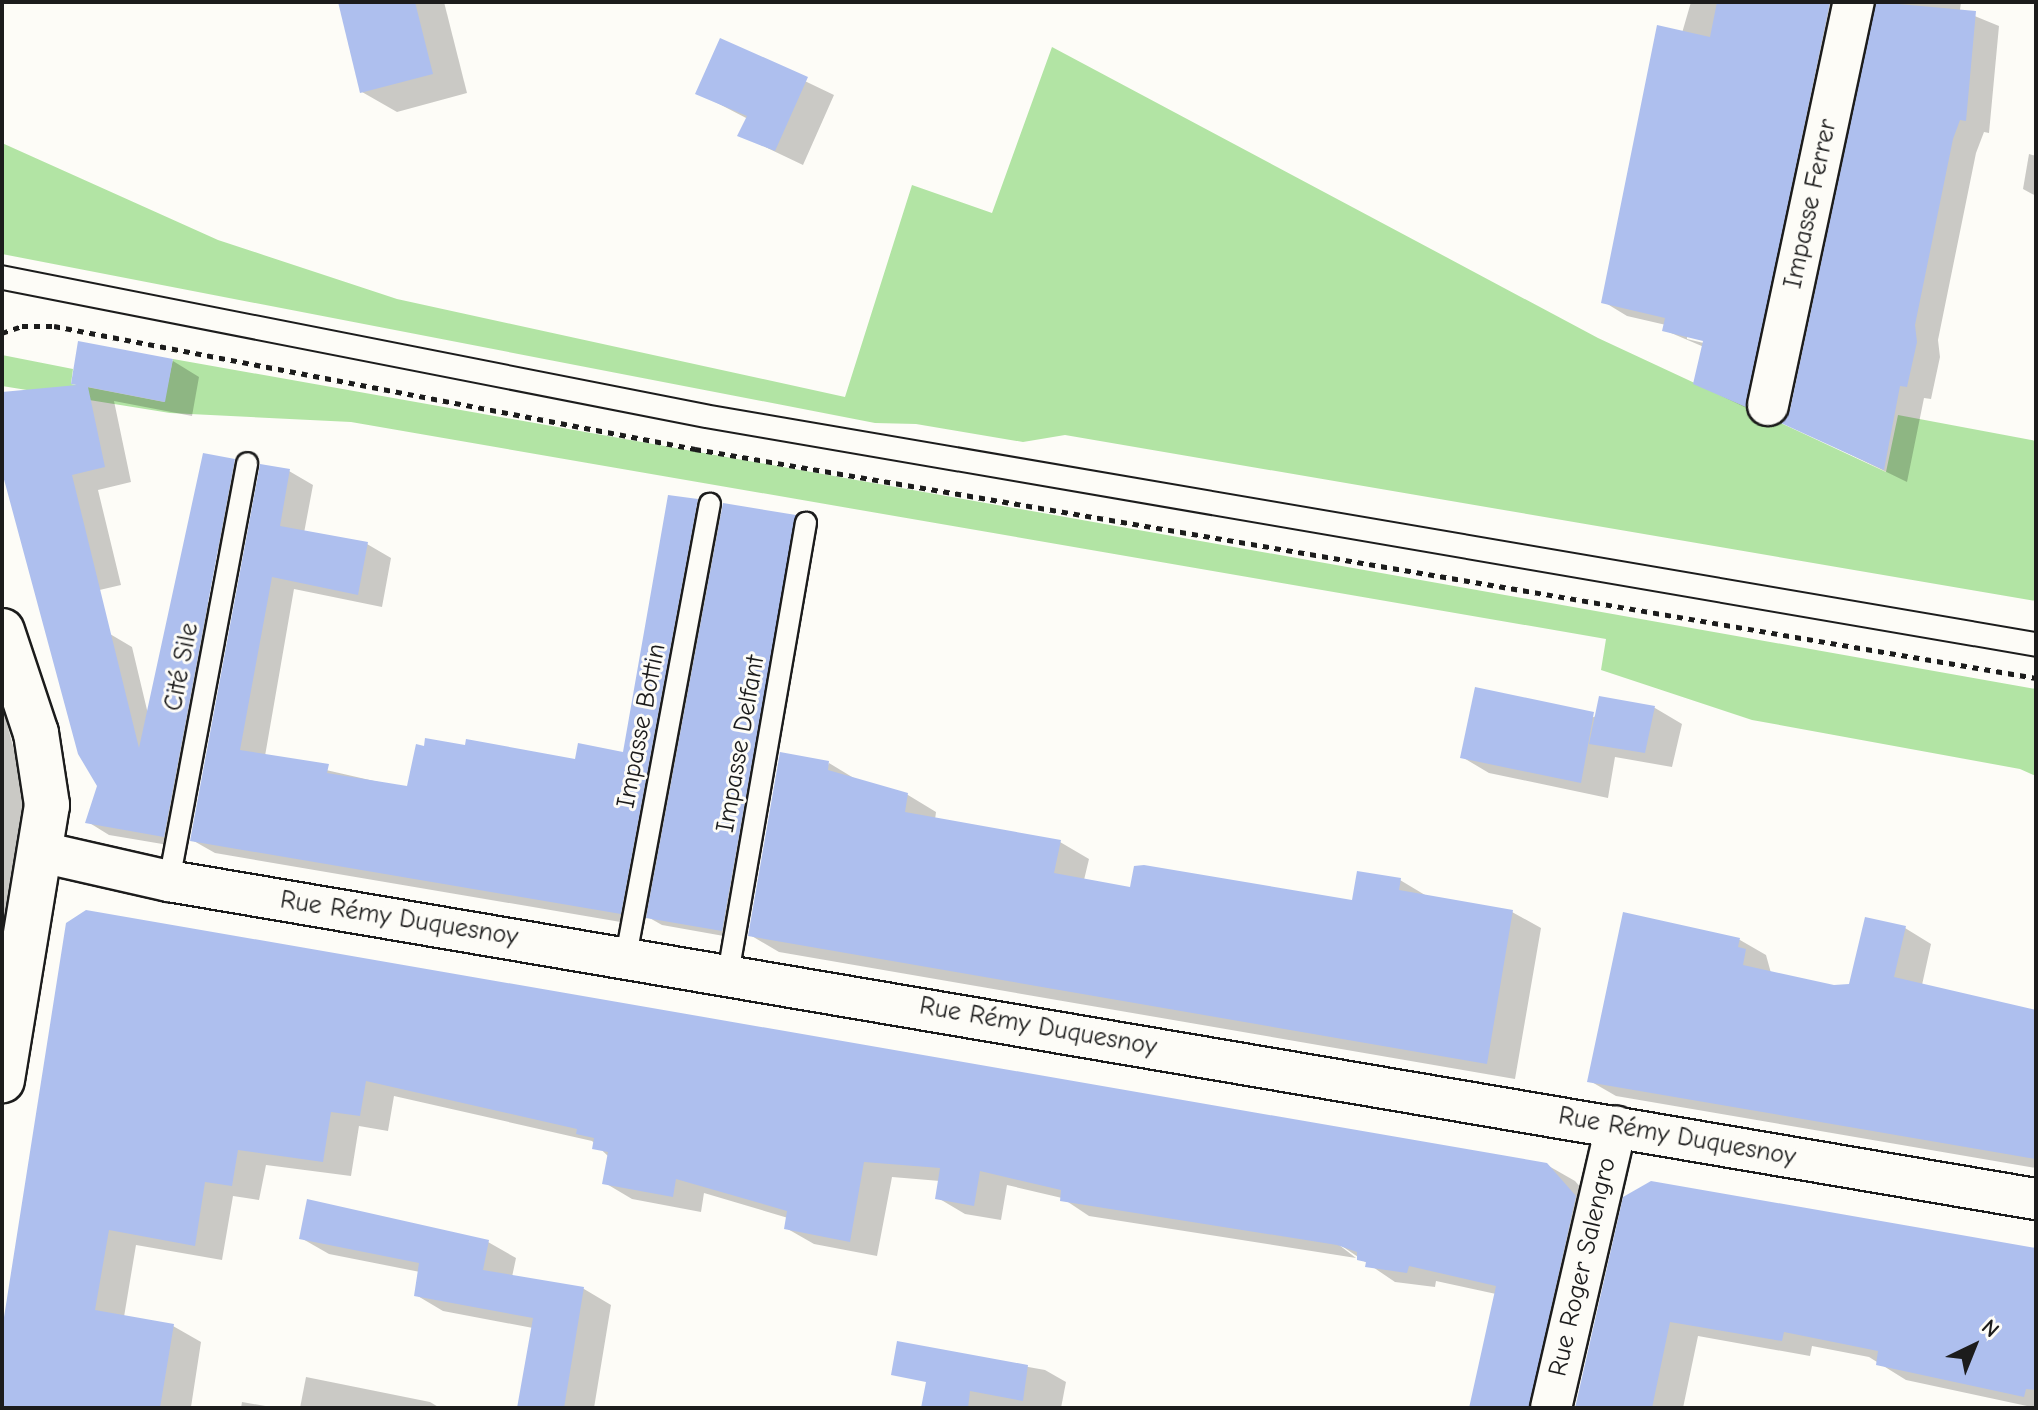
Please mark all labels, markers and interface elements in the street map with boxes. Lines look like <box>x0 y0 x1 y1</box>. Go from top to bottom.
street label: Impasse Ferrer <box>1778 117 1844 291</box>
street label: Cité Sile <box>158 620 206 714</box>
street label: Impasse Bottin <box>611 641 673 811</box>
street label: Impasse Delfant <box>710 653 772 835</box>
street label: Rue Rémy Duquesnoy <box>278 885 520 953</box>
street label: Rue Rémy Duquesnoy <box>917 991 1159 1063</box>
street label: Rue Rémy Duquesnoy <box>1556 1101 1798 1173</box>
street label: Rue Roger Salengro <box>1543 1155 1623 1379</box>
north arrow <box>1934 1306 2014 1386</box>
text: N <box>1976 1314 2004 1343</box>

